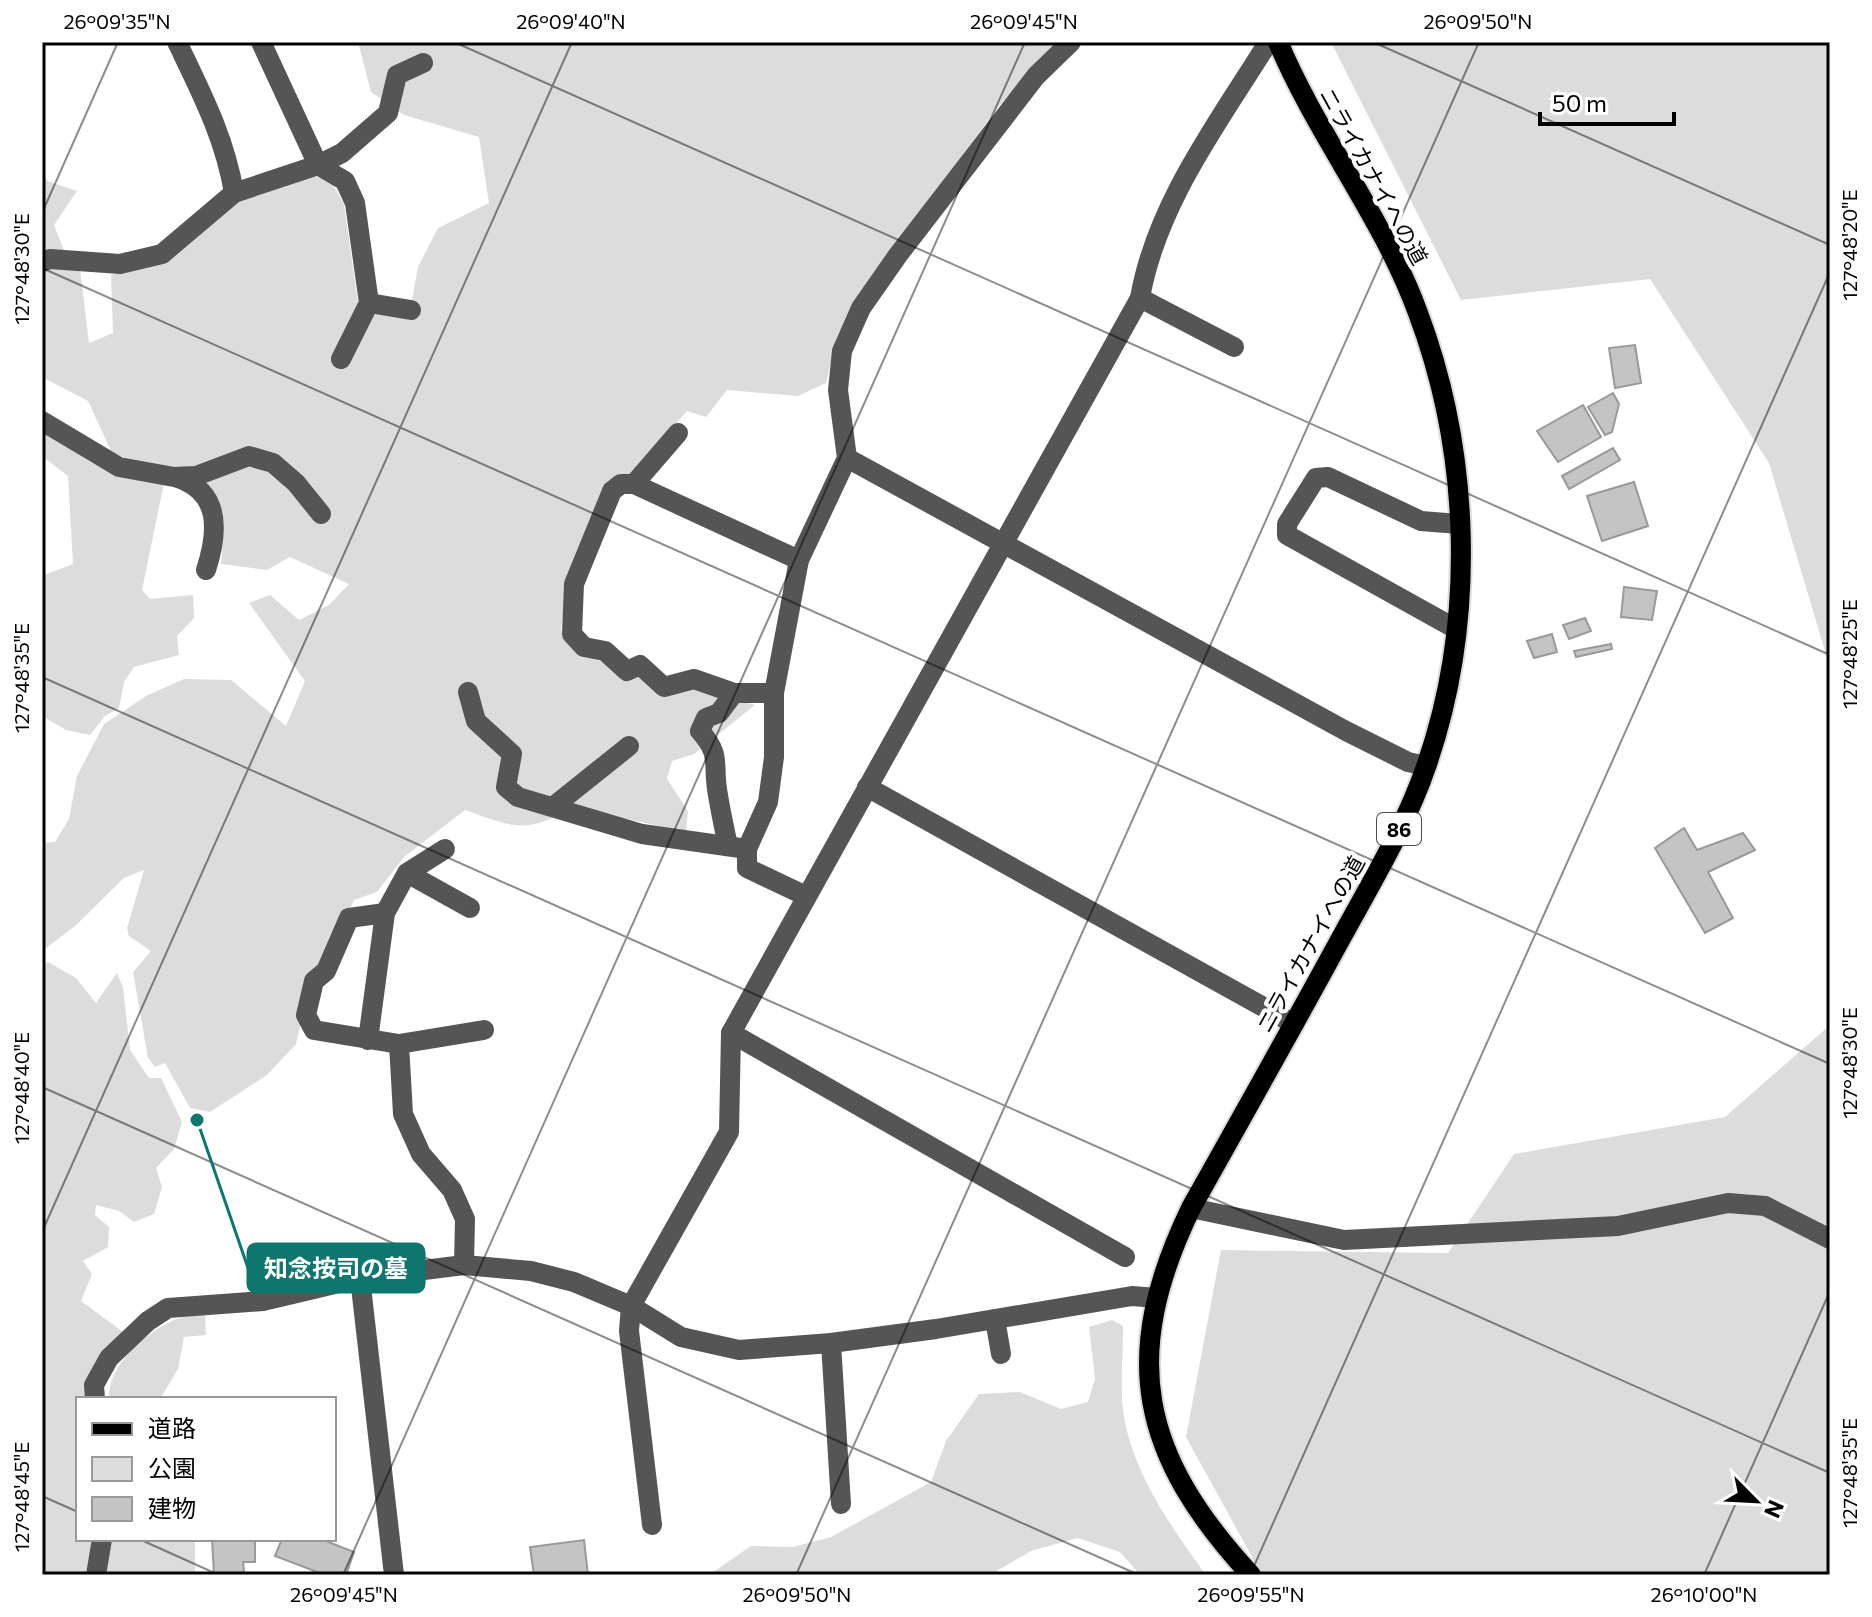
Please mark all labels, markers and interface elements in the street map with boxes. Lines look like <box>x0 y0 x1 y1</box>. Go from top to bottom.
text: 26°09'35"N <box>63 9 171 33</box>
text: 26°09'40"N <box>516 9 626 33</box>
text: 26°09'45"N <box>970 9 1078 33</box>
text: 26°09'50"N <box>1424 9 1532 33</box>
scale bar <box>1540 76 1674 126</box>
street label: ニライカナイへの道 <box>1314 83 1434 269</box>
text: 50 m <box>1552 88 1607 117</box>
text: 127°48'20"E <box>1837 189 1861 301</box>
text: 127°48'30"E <box>9 213 33 325</box>
text: 127°48'25"E <box>1837 599 1861 709</box>
text: 127°48'35"E <box>9 623 33 733</box>
road number: 86 <box>1377 813 1421 845</box>
street label: ニライカナイへの道 <box>1250 851 1370 1037</box>
text: 127°48'30"E <box>1837 1007 1861 1119</box>
text: 127°48'40"E <box>9 1032 33 1144</box>
callout: 知念按司の墓 <box>248 1244 424 1292</box>
text: 知念按司の墓 <box>264 1253 408 1282</box>
legend <box>76 1397 336 1541</box>
text: 道路 <box>148 1413 196 1442</box>
text: 127°48'35"E <box>1837 1418 1861 1528</box>
text: 127°48'45"E <box>9 1442 33 1552</box>
text: 公園 <box>148 1453 196 1482</box>
north arrow <box>1716 1461 1796 1541</box>
text: 建物 <box>148 1493 196 1522</box>
text: N <box>1759 1496 1790 1522</box>
text: 26°09'45"N <box>290 1582 398 1606</box>
text: 26°09'50"N <box>743 1582 851 1606</box>
text: 26°09'55"N <box>1197 1582 1305 1606</box>
text: 26°10'00"N <box>1651 1582 1757 1606</box>

